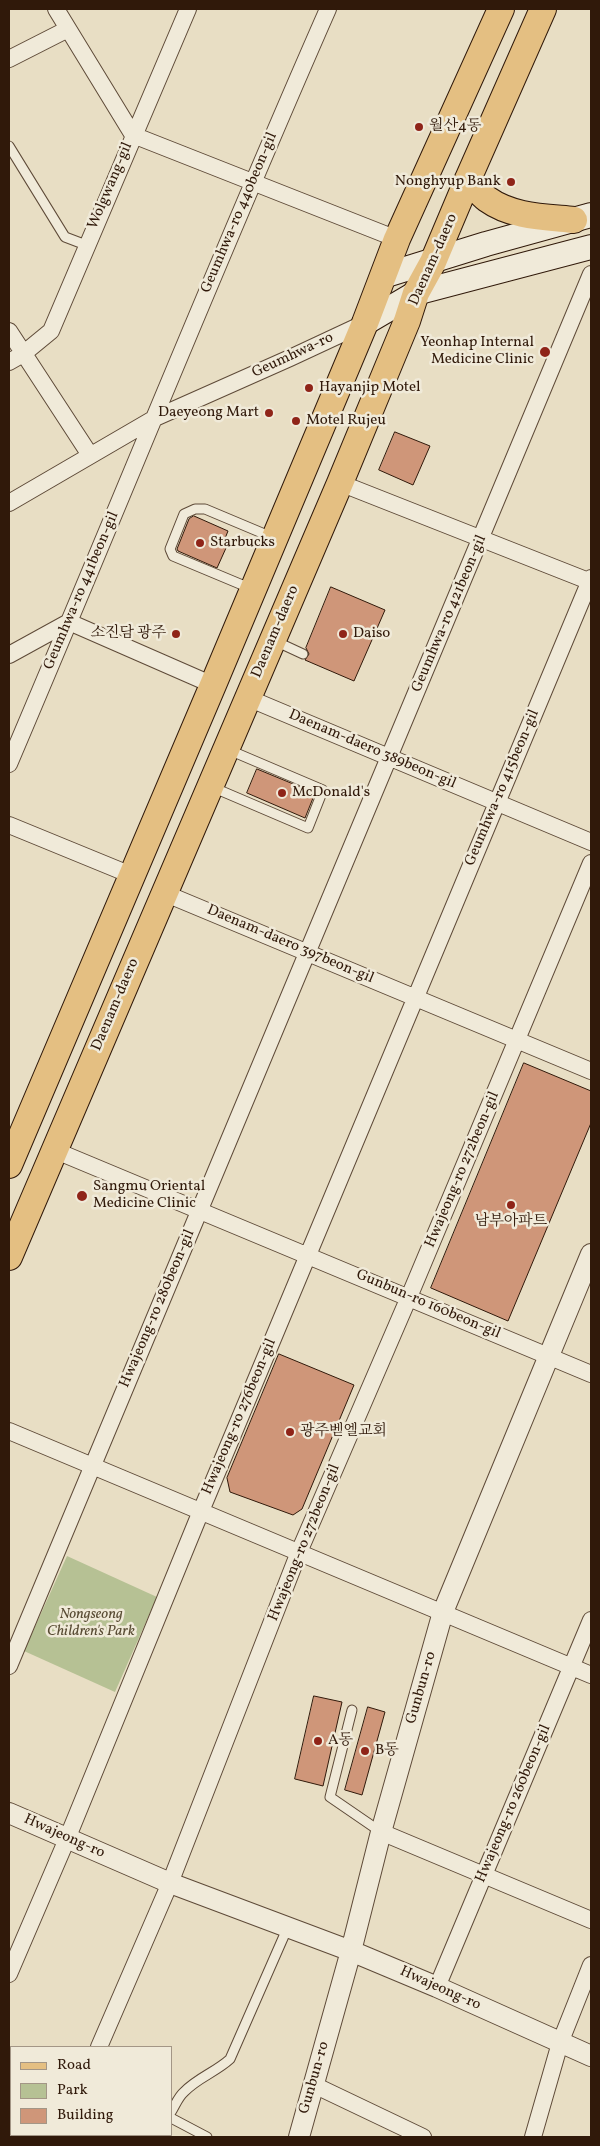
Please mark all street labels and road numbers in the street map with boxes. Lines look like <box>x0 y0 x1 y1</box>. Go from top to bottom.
street label: Geumhwa-ro 440beon-gil <box>198 130 282 296</box>
street label: Wolgwang-gil <box>85 140 137 232</box>
street label: Daenam-daero <box>406 211 462 309</box>
street label: Geumhwa-ro <box>249 329 337 383</box>
street label: Geumhwa-ro 441beon-gil <box>41 509 123 673</box>
street label: Geumhwa-ro 421beon-gil <box>409 533 491 695</box>
street label: Daenam-daero <box>248 583 304 681</box>
street label: Daenam-daero 389beon-gil <box>286 707 458 793</box>
street label: Geumhwa-ro 415beon-gil <box>462 707 544 869</box>
street label: Daenam-daero 397beon-gil <box>204 902 376 988</box>
street label: Daenam-daero <box>88 956 144 1054</box>
street label: Hwajeong-ro 272beon-gil <box>422 1089 504 1251</box>
street label: Hwajeong-ro 280beon-gil <box>117 1227 199 1391</box>
street label: Gunbun-ro 160beon-gil <box>353 1266 503 1344</box>
street label: Hwajeong-ro 276beon-gil <box>199 1336 281 1498</box>
street label: Hwajeong-ro 272beon-gil <box>265 1462 345 1624</box>
street label: Gunbun-ro <box>403 1650 441 1726</box>
street label: Hwajeong-ro 260beon-gil <box>473 1722 555 1886</box>
street label: Hwajeong-ro <box>21 1811 107 1863</box>
street label: Hwajeong-ro <box>397 1963 483 2015</box>
street label: Gunbun-ro <box>296 2040 334 2116</box>

